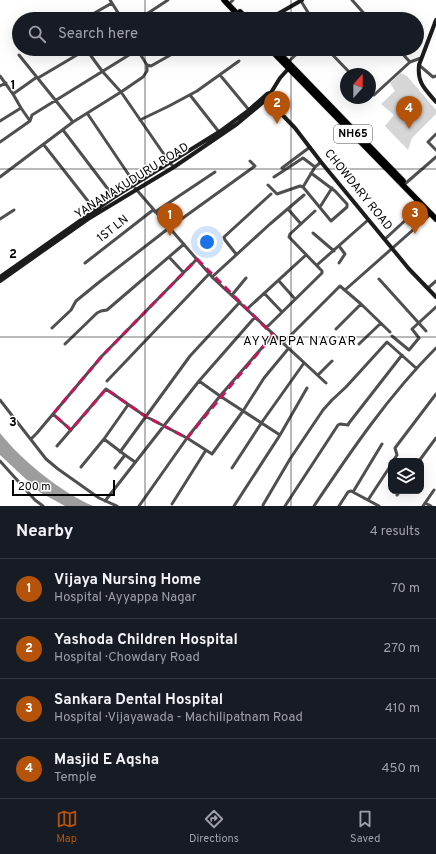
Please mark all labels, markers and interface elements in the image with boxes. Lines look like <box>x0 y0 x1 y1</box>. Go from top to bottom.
search box <box>12 12 424 56</box>
icon: search <box>26 23 48 45</box>
text: Search here <box>58 25 138 44</box>
north arrow <box>340 68 376 104</box>
text: 1 <box>10 78 16 94</box>
pin: 2 <box>264 91 290 124</box>
pin: 4 <box>396 96 422 129</box>
road number: NH65 <box>334 125 372 143</box>
street label: YANAMAKUDURU ROAD <box>72 139 192 223</box>
street label: CHOWDARY ROAD <box>320 146 396 234</box>
pin: 3 <box>402 201 428 234</box>
pin: 1 <box>157 203 183 236</box>
street label: 1ST LN <box>94 212 132 246</box>
your location <box>197 232 217 252</box>
text: 2 <box>9 247 17 263</box>
district label: AYYAPPA NAGAR <box>243 334 357 350</box>
text: 3 <box>9 415 17 431</box>
map controls <box>388 458 424 494</box>
button: layers <box>388 458 424 494</box>
scale bar <box>12 478 115 497</box>
text: 200 m <box>18 480 51 494</box>
text: Nearby <box>16 521 73 543</box>
text: 4 results <box>370 524 420 540</box>
text: Vijaya Nursing Home <box>54 571 201 590</box>
text: 1 <box>26 581 32 597</box>
text: 70 m <box>391 581 420 597</box>
text: Hospital · Ayyappa Nagar <box>54 590 197 606</box>
text: Yashoda Children Hospital <box>54 631 238 650</box>
text: 2 <box>25 641 33 657</box>
text: 270 m <box>383 641 420 657</box>
text: Hospital · Chowdary Road <box>54 650 200 666</box>
text: Sankara Dental Hospital <box>54 691 223 710</box>
text: 3 <box>25 701 33 717</box>
text: 410 m <box>385 701 420 717</box>
text: Hospital · Vijayawada - Machilipatnam Road <box>54 710 303 726</box>
text: Masjid E Aqsha <box>54 751 159 770</box>
text: 4 <box>25 761 33 777</box>
text: 450 m <box>381 761 420 777</box>
text: Temple <box>54 770 96 786</box>
tab: Map <box>56 808 78 846</box>
tab: Directions <box>189 808 239 846</box>
tab: Saved <box>350 808 380 846</box>

